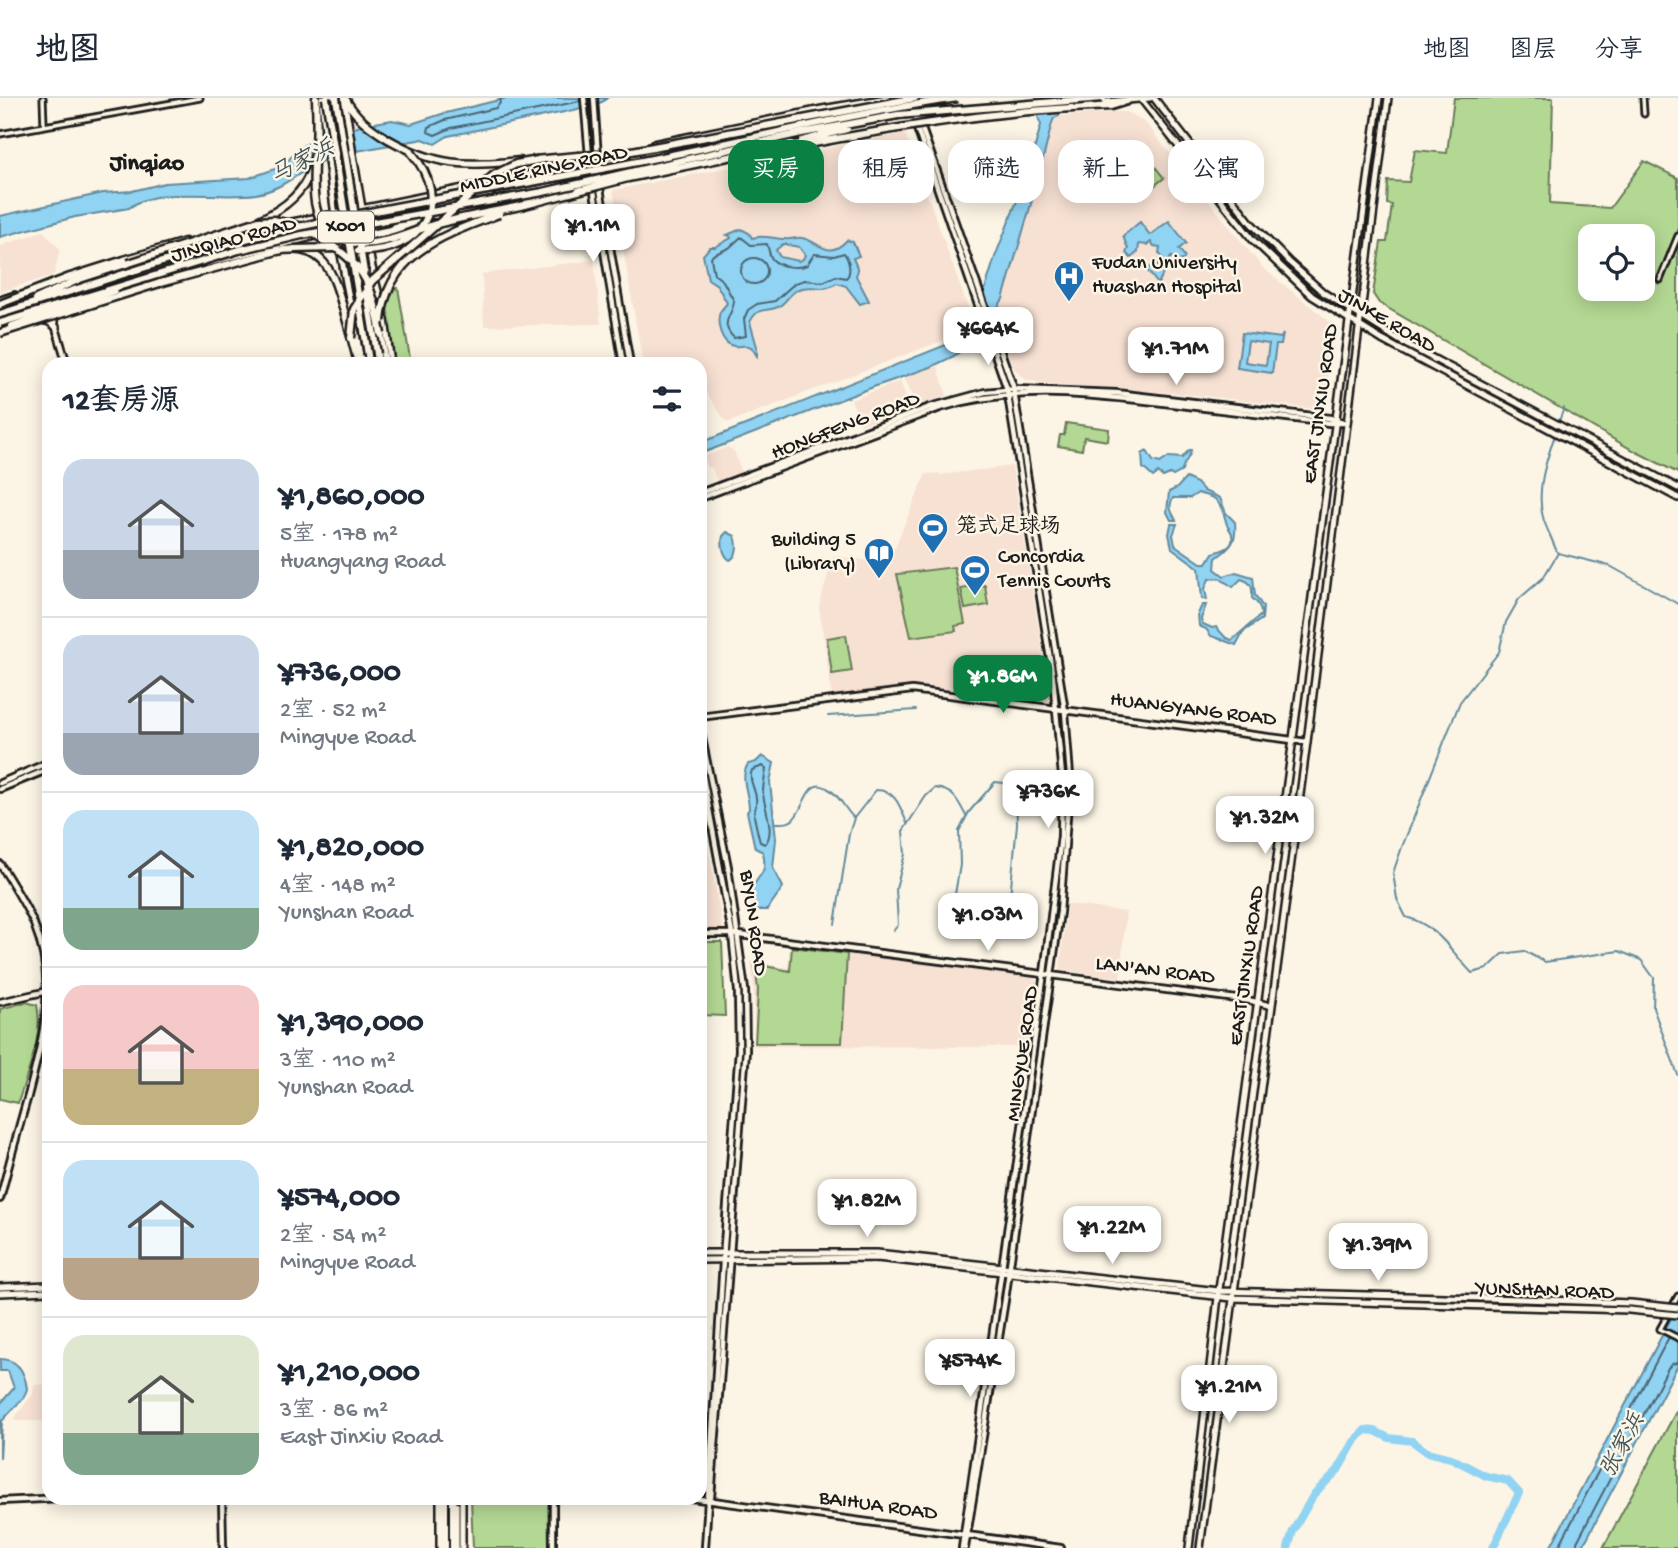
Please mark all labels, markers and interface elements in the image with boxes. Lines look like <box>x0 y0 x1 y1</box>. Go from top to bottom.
text: 地图 <box>35 34 101 72</box>
text: 地图 <box>1423 37 1471 66</box>
text: 图层 <box>1509 37 1557 66</box>
text: 分享 <box>1595 37 1643 66</box>
water label: 马家浜 <box>266 134 341 191</box>
chip: 买房 <box>728 140 824 203</box>
chip: 租房 <box>838 140 934 203</box>
chip: 筛选 <box>948 140 1044 203</box>
chip: 新上 <box>1058 140 1154 203</box>
chip: 公寓 <box>1168 140 1264 203</box>
street label: MIDDLE RING ROAD <box>458 141 630 201</box>
district label: Jinqiao <box>109 150 185 179</box>
pin: ¥1.1M <box>544 204 642 264</box>
road number: X001 <box>318 211 374 242</box>
street label: JINQIAO ROAD <box>169 212 300 270</box>
text: ¥1.1M <box>567 213 619 240</box>
map controls <box>1578 224 1655 301</box>
button: locate <box>1578 224 1655 301</box>
place label: Fudan University Huashan Hospital <box>1091 252 1241 301</box>
hospital icon: Fudan University Huashan Hospital <box>1052 259 1086 303</box>
street label: JINKE ROAD <box>1332 284 1440 360</box>
pin: ¥664K <box>939 308 1037 367</box>
text: ¥664K <box>959 316 1017 343</box>
street label: EAST JINXIU ROAD <box>1298 322 1346 486</box>
pin: ¥1.71M <box>1119 328 1233 387</box>
text: ¥1.71M <box>1144 336 1208 363</box>
icon: filters <box>648 380 686 418</box>
text: 12套房源 <box>63 386 180 421</box>
street label: HONGFENG ROAD <box>768 387 924 467</box>
text: ¥1,860,000 <box>280 481 425 516</box>
icon: home <box>119 487 203 571</box>
sports icon: 笼式足球场 <box>916 511 950 555</box>
place label: 笼式足球场 <box>956 514 1061 541</box>
text: 5室 · 178 m² <box>280 522 398 549</box>
place label: Building 5 (Library) <box>770 529 856 578</box>
library icon: Building 5 (Library) <box>862 536 896 580</box>
place label: Concordia Tennis Courts <box>997 546 1111 595</box>
text: Huangyang Road <box>280 549 444 576</box>
sports icon: Concordia Tennis Courts <box>958 553 992 597</box>
pin: ¥1.86M <box>946 656 1060 715</box>
text: ¥736,000 <box>280 657 401 692</box>
icon: home <box>119 663 203 747</box>
text: ¥1.86M <box>969 664 1037 691</box>
street label: HUANGYANG ROAD <box>1108 688 1278 734</box>
text: 2室 · 52 m² <box>280 698 387 725</box>
text: Mingyue Road <box>280 725 415 752</box>
pin: ¥736K <box>999 770 1097 830</box>
text: ¥736K <box>1019 779 1077 806</box>
pin: ¥1.32M <box>1208 796 1322 856</box>
text: ¥1.32M <box>1232 805 1298 832</box>
text: ¥1,820,000 <box>280 832 424 867</box>
icon: home <box>119 838 203 922</box>
street label: BIYUN ROAD <box>732 868 772 978</box>
text: 4室 · 148 m² <box>280 873 396 900</box>
street label: EAST JINXIU ROAD <box>1224 884 1272 1048</box>
pin: ¥1.03M <box>931 894 1045 953</box>
text: Yunshan Road <box>280 900 413 927</box>
text: ¥1.03M <box>954 902 1022 929</box>
street label: LAN'AN ROAD <box>1094 952 1216 992</box>
street label: MINGYUE ROAD <box>1002 985 1046 1123</box>
text: ¥1,390,000 <box>280 1007 424 1042</box>
icon: home <box>119 1013 203 1097</box>
text: 3室 · 110 m² <box>280 1048 396 1075</box>
text: Yunshan Road <box>280 1075 413 1102</box>
pin: ¥1.82M <box>810 1180 924 1239</box>
text: ¥574,000 <box>280 1182 400 1217</box>
icon: home <box>119 1188 203 1272</box>
text: ¥1.82M <box>833 1188 901 1215</box>
pin: ¥1.22M <box>1055 1206 1169 1266</box>
text: ¥1.22M <box>1079 1215 1145 1242</box>
text: 2室 · 54 m² <box>280 1223 386 1250</box>
pin: ¥1.39M <box>1321 1224 1435 1283</box>
text: ¥1.39M <box>1345 1232 1411 1259</box>
text: Mingyue Road <box>280 1250 415 1277</box>
street label: YUNSHAN ROAD <box>1474 1277 1615 1307</box>
pin: ¥574K <box>921 1340 1019 1399</box>
text: ¥574K <box>941 1348 999 1375</box>
text: ¥1,210,000 <box>280 1357 420 1392</box>
icon: home <box>119 1363 203 1447</box>
pin: ¥1.21M <box>1172 1366 1286 1425</box>
text: ¥1.21M <box>1197 1374 1261 1401</box>
text: 3室 · 86 m² <box>280 1398 388 1425</box>
water label: 张家浜 <box>1595 1408 1653 1483</box>
text: East Jinxiu Road <box>280 1425 442 1452</box>
street label: BAIHUA ROAD <box>816 1486 939 1528</box>

